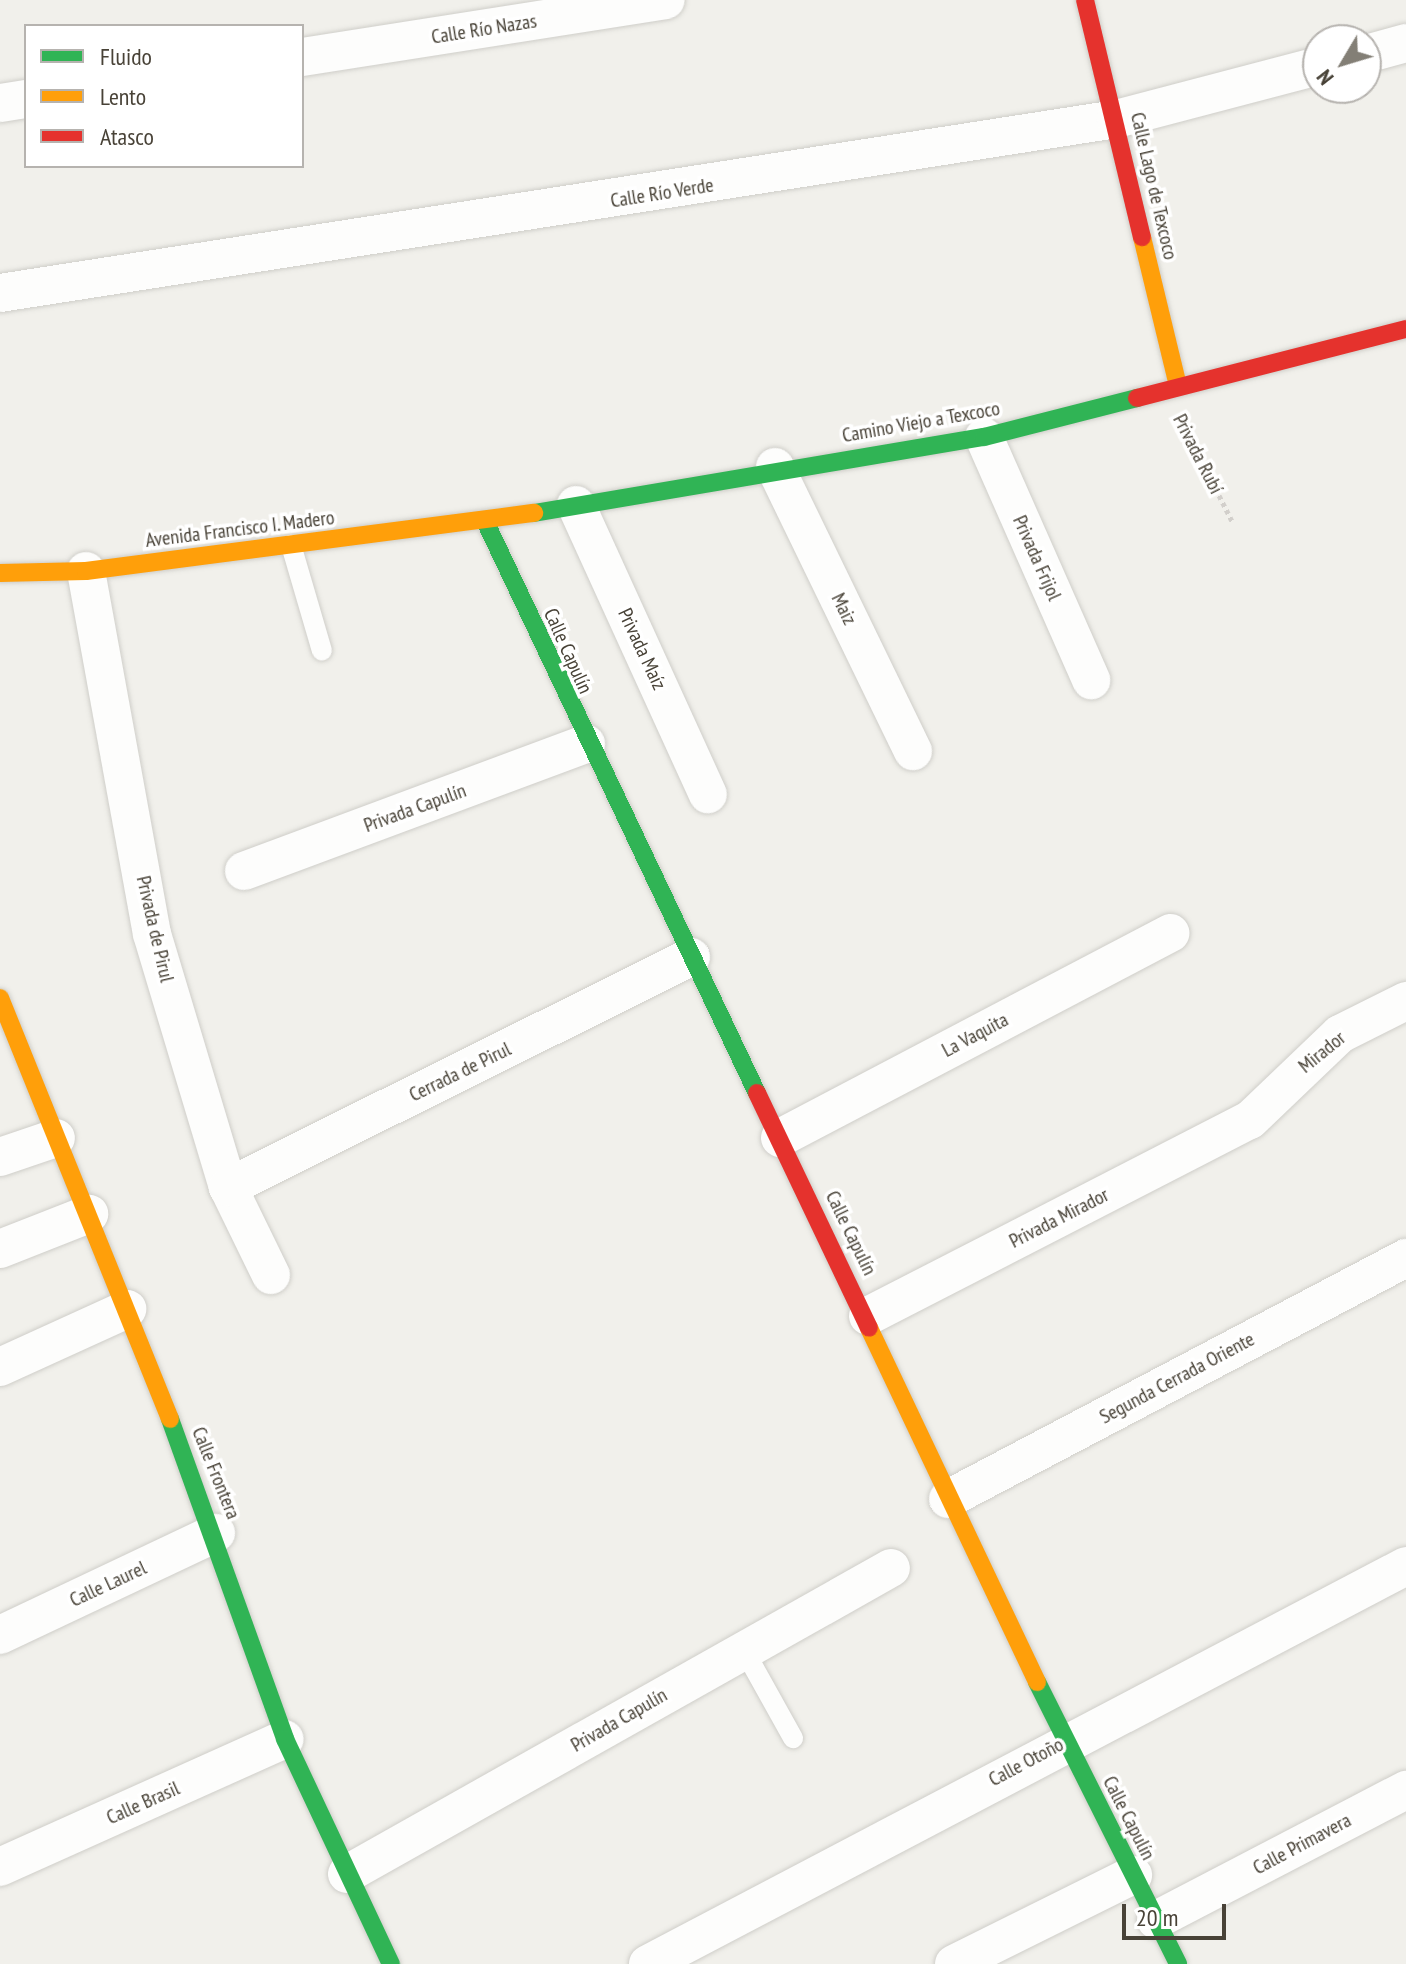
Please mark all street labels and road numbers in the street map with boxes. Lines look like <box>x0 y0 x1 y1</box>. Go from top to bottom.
street label: Calle Río Nazas <box>430 9 538 49</box>
street label: Calle Lago de Texcoco <box>1125 110 1183 262</box>
street label: Calle Río Verde <box>609 173 715 213</box>
street label: Camino Viejo a Texcoco <box>840 396 1002 448</box>
street label: Privada Rubí <box>1168 410 1228 498</box>
street label: Avenida Francisco I. Madero <box>143 505 337 553</box>
street label: Privada Frijol <box>1008 512 1066 604</box>
street label: Maiz <box>826 589 862 629</box>
street label: Privada Maíz <box>613 604 671 694</box>
street label: Calle Capulín <box>539 605 597 697</box>
street label: Privada Capulín <box>361 778 469 838</box>
street label: Privada de Pirul <box>131 874 179 984</box>
street label: La Vaquita <box>938 1008 1012 1062</box>
street label: Mirador <box>1294 1026 1350 1078</box>
street label: Cerrada de Pirul <box>405 1037 515 1107</box>
street label: Privada Mirador <box>1005 1183 1113 1253</box>
street label: Calle Capulín <box>820 1187 882 1279</box>
street label: Segunda Cerrada Oriente <box>1096 1327 1258 1429</box>
street label: Calle Frontera <box>187 1424 245 1522</box>
street label: Calle Laurel <box>66 1556 150 1612</box>
street label: Privada Capulín <box>567 1683 671 1757</box>
street label: Calle Otoño <box>985 1732 1067 1792</box>
street label: Calle Capulín <box>1098 1772 1160 1864</box>
street label: Calle Brasil <box>103 1776 183 1830</box>
street label: Calle Primavera <box>1249 1808 1355 1880</box>

